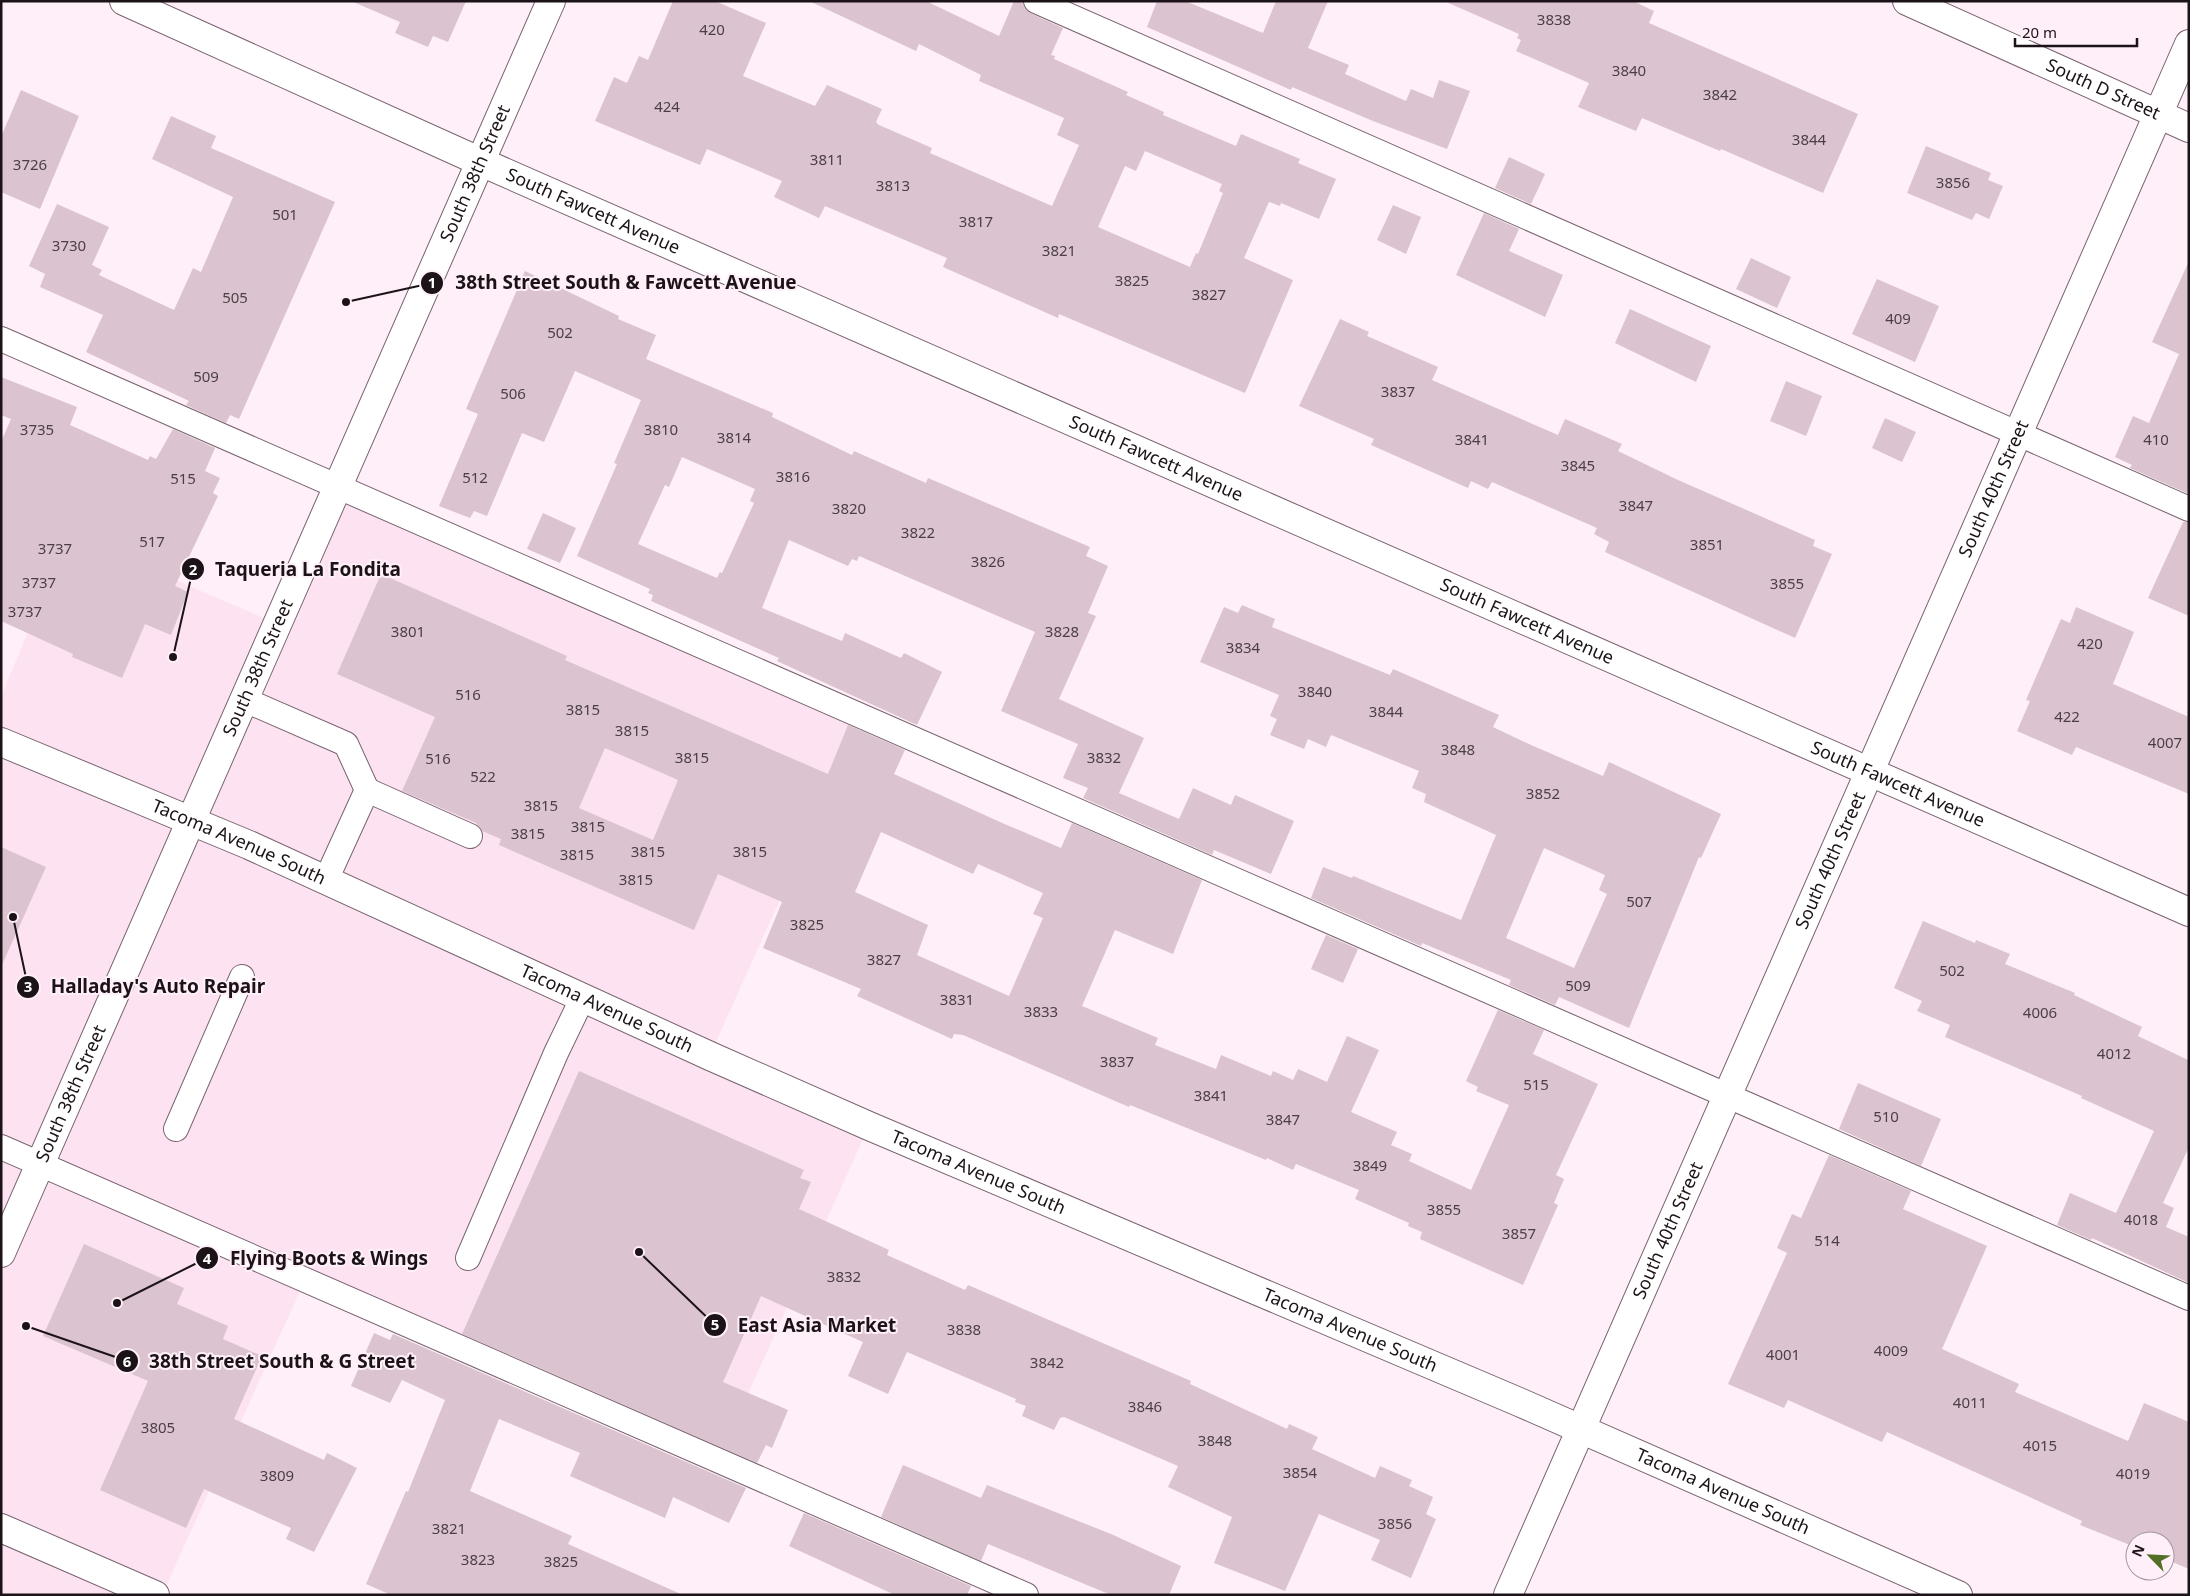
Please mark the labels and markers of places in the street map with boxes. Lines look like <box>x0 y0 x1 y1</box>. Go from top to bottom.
callout: 38th Street South & Fawcett Avenue <box>420 266 806 300</box>
callout: Taqueria La Fondita <box>180 552 411 586</box>
callout: Halladay's Auto Repair <box>16 970 275 1004</box>
callout: Flying Boots & Wings <box>195 1241 438 1275</box>
callout: East Asia Market <box>702 1308 906 1342</box>
callout: 38th Street South & G Street <box>114 1344 425 1378</box>

